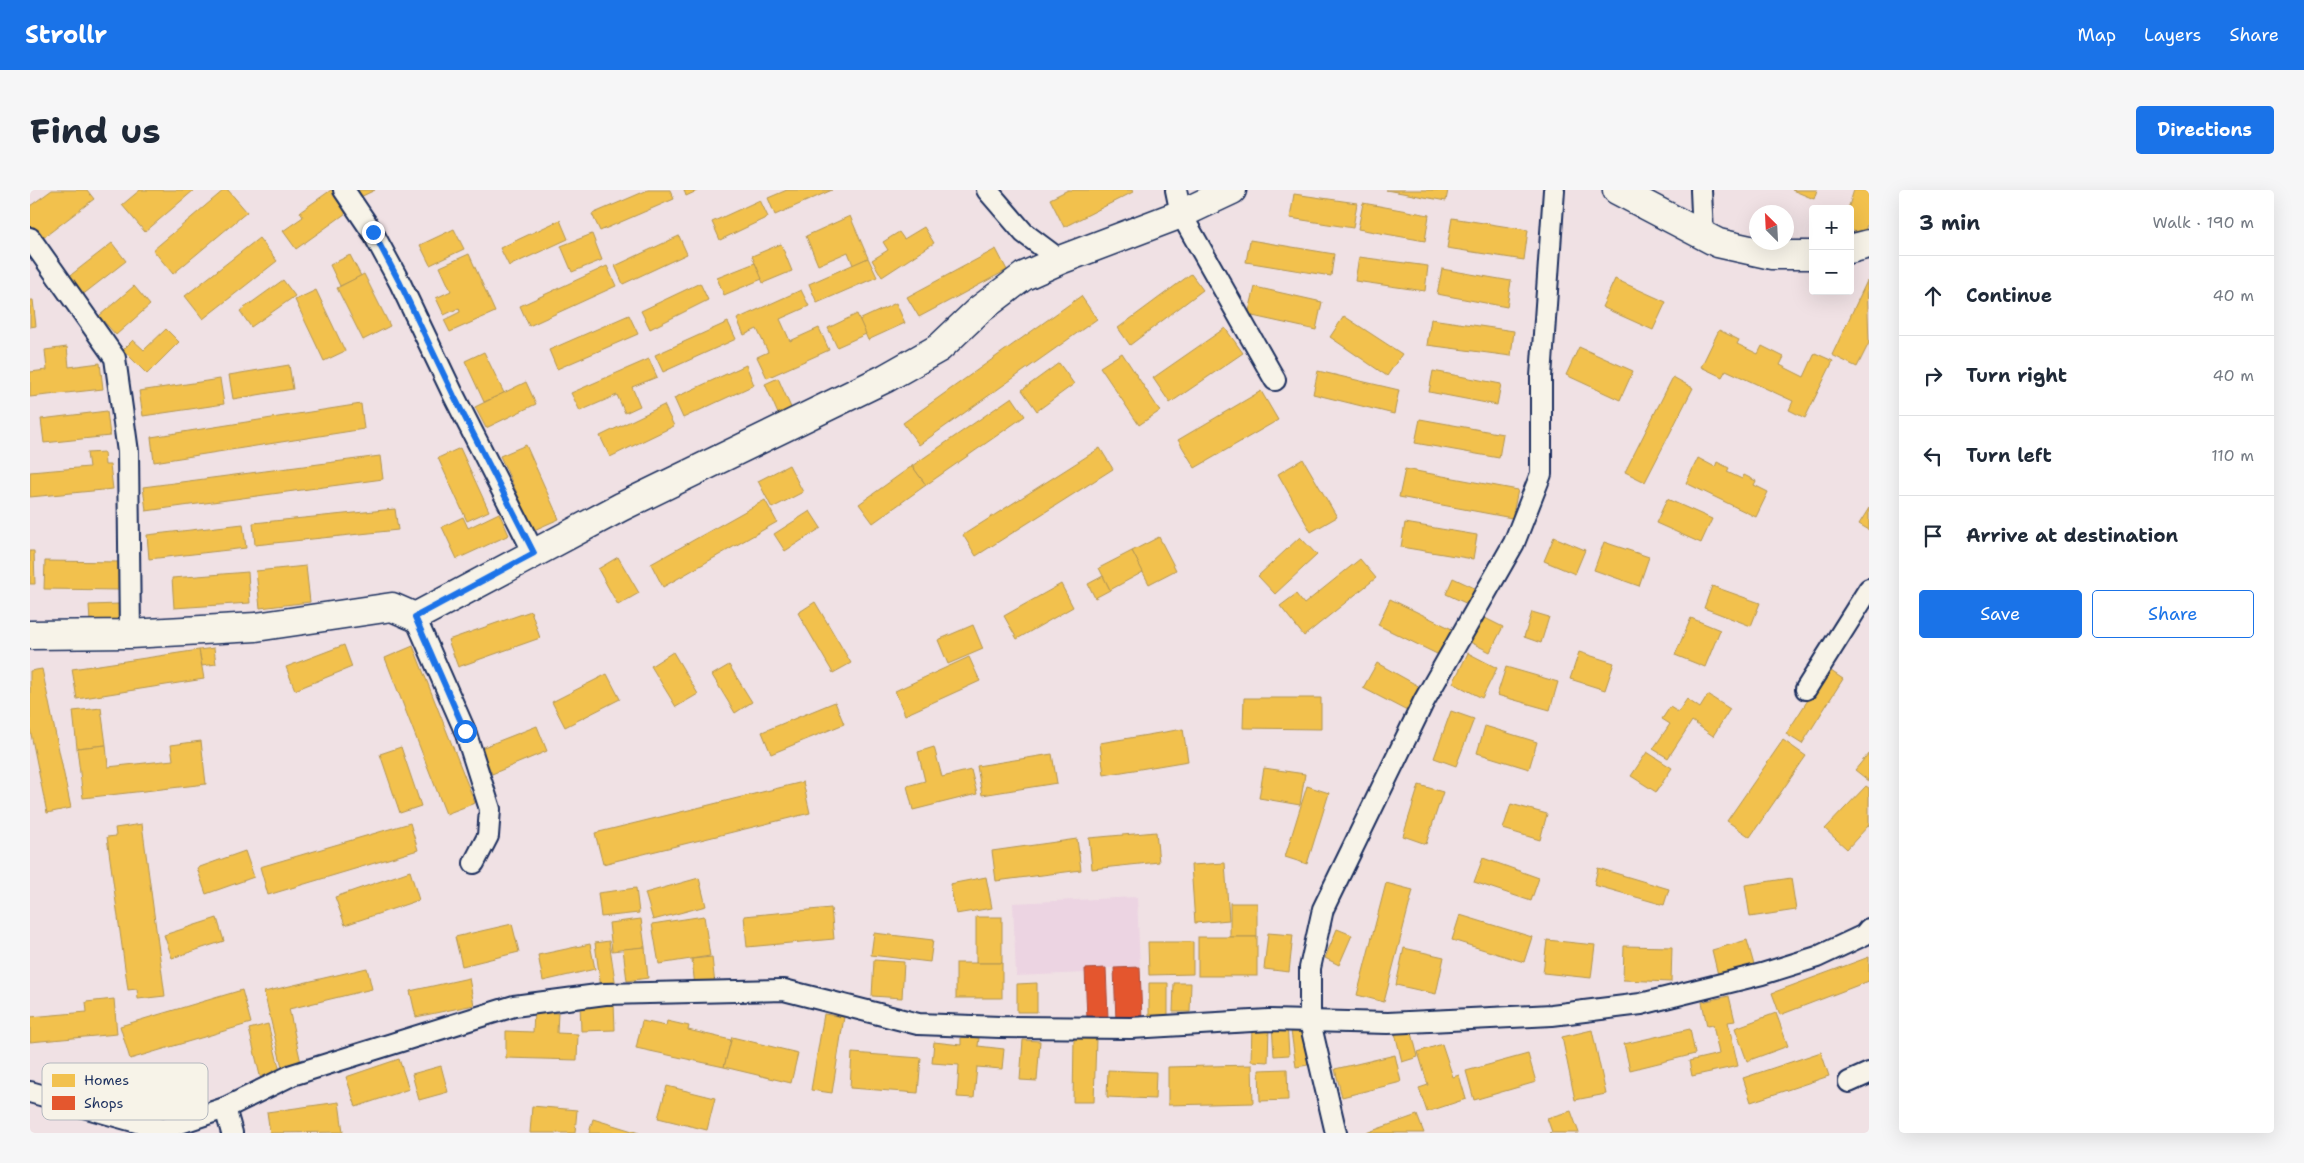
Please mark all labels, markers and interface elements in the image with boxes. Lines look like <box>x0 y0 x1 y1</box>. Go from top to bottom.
text: Strollr <box>25 19 107 51</box>
text: Map <box>2078 23 2116 47</box>
text: Layers <box>2144 23 2201 47</box>
text: Share <box>2229 23 2279 47</box>
button: Directions <box>2136 106 2274 154</box>
text: Find us <box>30 107 161 154</box>
north arrow <box>1749 205 1794 250</box>
map controls <box>1809 205 1854 295</box>
button: + <box>1809 205 1854 250</box>
text: 3 min <box>1919 209 1980 237</box>
text: Walk · 190 m <box>2152 212 2254 233</box>
route end <box>362 221 385 244</box>
button: − <box>1809 250 1854 295</box>
icon: ahead <box>1919 282 1947 310</box>
text: Continue <box>1966 283 2052 308</box>
text: 40 m <box>2212 285 2254 306</box>
icon: right <box>1919 362 1947 390</box>
text: Turn right <box>1966 363 2067 388</box>
text: 40 m <box>2212 365 2254 386</box>
icon: left <box>1919 442 1947 470</box>
text: Turn left <box>1966 443 2052 468</box>
text: 110 m <box>2211 445 2254 466</box>
icon: arrive <box>1919 522 1947 550</box>
text: Arrive at destination <box>1966 523 2178 548</box>
button: Save <box>1919 590 2082 638</box>
button: Share <box>2092 590 2254 638</box>
route start <box>454 720 477 743</box>
legend <box>42 1063 208 1120</box>
text: Homes <box>84 1071 129 1089</box>
text: Shops <box>84 1094 123 1112</box>

